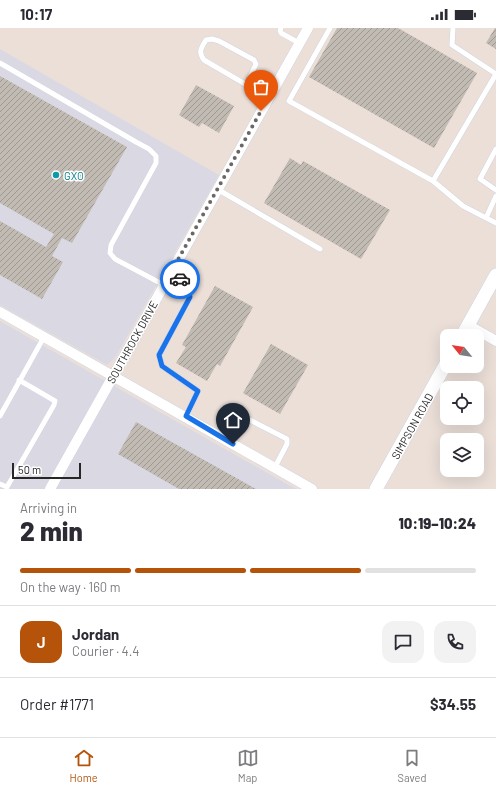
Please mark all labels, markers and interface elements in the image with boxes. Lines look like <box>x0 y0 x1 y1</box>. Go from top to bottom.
text: 10:17 <box>20 5 52 23</box>
pin <box>244 70 278 111</box>
icon: bag <box>250 76 272 98</box>
place label: GXO <box>64 169 84 182</box>
marker: GXO <box>51 170 61 180</box>
courier <box>160 259 200 299</box>
icon: car <box>169 268 191 290</box>
street label: SOUTHROCK DRIVE <box>104 298 160 386</box>
north arrow <box>440 329 484 373</box>
map controls <box>440 329 484 477</box>
button: locate <box>440 381 484 425</box>
street label: SIMPSON ROAD <box>388 390 436 461</box>
pin <box>216 403 250 444</box>
icon: home <box>222 409 244 431</box>
button: layers <box>440 433 484 477</box>
scale bar <box>12 461 81 480</box>
text: 50 m <box>18 463 41 476</box>
text: Arriving in <box>20 500 77 516</box>
text: 10:19–10:24 <box>399 514 476 532</box>
text: 2 min <box>20 515 83 546</box>
text: On the way · 160 m <box>20 579 121 595</box>
button: chat <box>382 621 424 663</box>
button: phone <box>434 621 476 663</box>
text: Jordan <box>72 625 119 643</box>
text: J <box>37 633 45 651</box>
text: Courier · 4.4 <box>72 643 140 659</box>
text: Order #1771 <box>20 695 94 713</box>
text: $34.55 <box>430 695 476 713</box>
tab: Home <box>70 747 98 784</box>
tab: Map <box>237 747 259 784</box>
tab: Saved <box>398 747 426 784</box>

